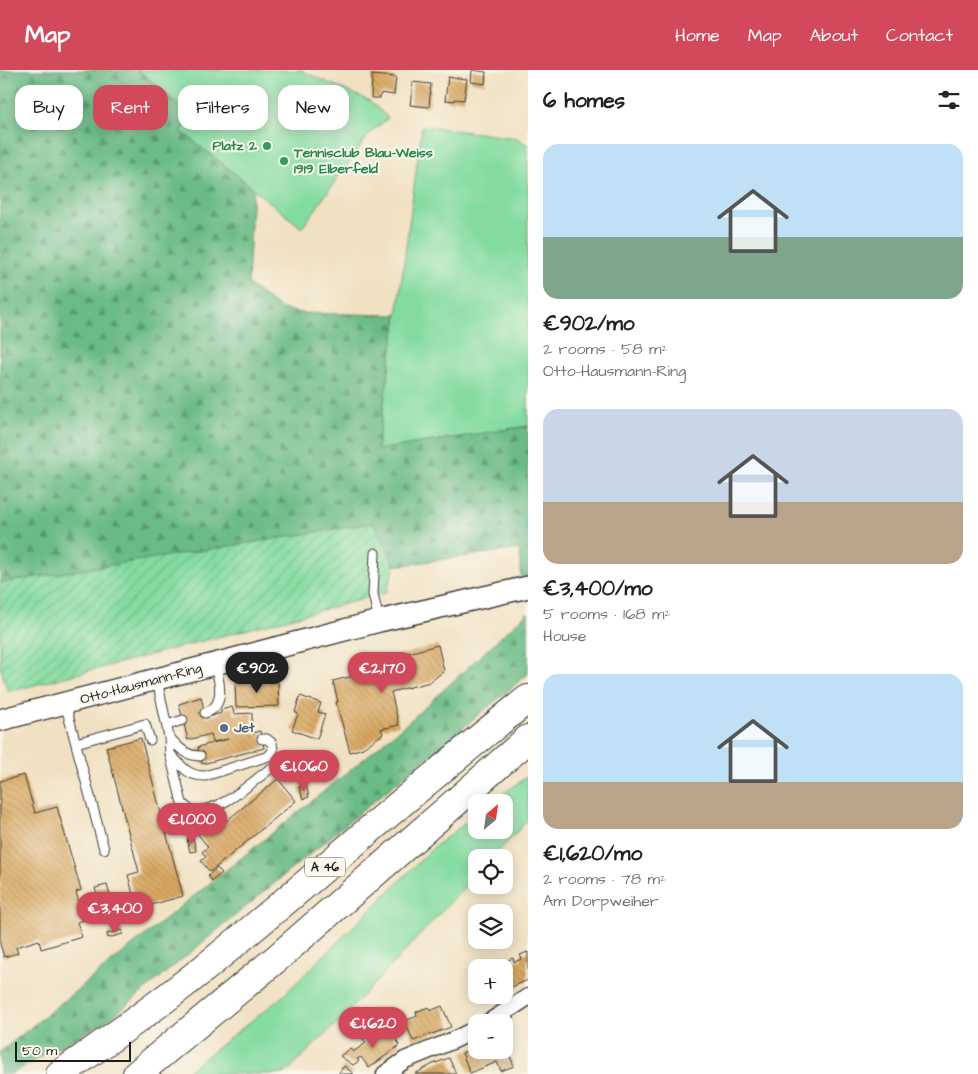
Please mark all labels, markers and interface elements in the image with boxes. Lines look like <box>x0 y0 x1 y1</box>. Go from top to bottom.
text: Map <box>25 18 70 52</box>
text: Home <box>675 23 720 48</box>
text: Map <box>748 23 782 48</box>
text: About <box>810 23 858 48</box>
text: Contact <box>886 23 953 48</box>
chip: Buy <box>15 85 83 130</box>
chip: Rent <box>93 85 168 130</box>
chip: Filters <box>178 85 268 130</box>
chip: New <box>278 85 349 130</box>
text: 6 homes <box>543 86 625 115</box>
icon: filters <box>935 86 963 114</box>
place label: Platz 2 <box>213 136 258 156</box>
marker: Platz 2 <box>261 140 273 152</box>
place label: Tennisclub Blau-Weiss 1919 Elberfeld <box>293 143 433 179</box>
marker: Tennisclub Blau-Weiss 1919 Elberfeld <box>278 155 290 167</box>
icon: home <box>708 176 798 266</box>
text: €902/mo <box>543 309 635 338</box>
text: 2 rooms · 58 m² <box>543 338 668 360</box>
text: Otto-Hausmann-Ring <box>543 360 686 382</box>
icon: home <box>708 441 798 531</box>
text: €3,400/mo <box>543 574 653 603</box>
text: 5 rooms · 168 m² <box>543 603 670 625</box>
text: House <box>543 625 587 647</box>
pin: €902 <box>227 652 287 694</box>
pin: €2,170 <box>341 652 423 694</box>
text: €902 <box>236 657 278 679</box>
text: €2,170 <box>359 657 405 679</box>
street label: Otto-Hausmann-Ring <box>78 658 204 710</box>
icon: home <box>708 706 798 796</box>
place label: Jet <box>233 718 255 738</box>
marker: Jet <box>218 722 230 734</box>
pin: €1,060 <box>263 750 345 792</box>
text: €1,060 <box>280 755 328 777</box>
north arrow <box>468 794 512 839</box>
map controls <box>468 794 513 1059</box>
pin: €1,000 <box>151 802 233 845</box>
text: €1,000 <box>168 808 216 830</box>
text: €1,620/mo <box>543 839 642 868</box>
button: locate <box>468 849 513 894</box>
road number: A 46 <box>305 858 345 876</box>
text: 2 rooms · 78 m² <box>543 868 666 890</box>
text: Am Dorpweiher <box>543 890 659 912</box>
pin: €3,400 <box>74 892 156 934</box>
text: €3,400 <box>88 897 142 919</box>
button: layers <box>468 904 513 949</box>
button: + <box>468 959 513 1004</box>
pin: €1,620 <box>332 1006 414 1049</box>
text: €1,620 <box>350 1012 396 1034</box>
button: − <box>468 1014 513 1059</box>
scale bar <box>15 1039 131 1062</box>
text: 50 m <box>22 1041 57 1061</box>

